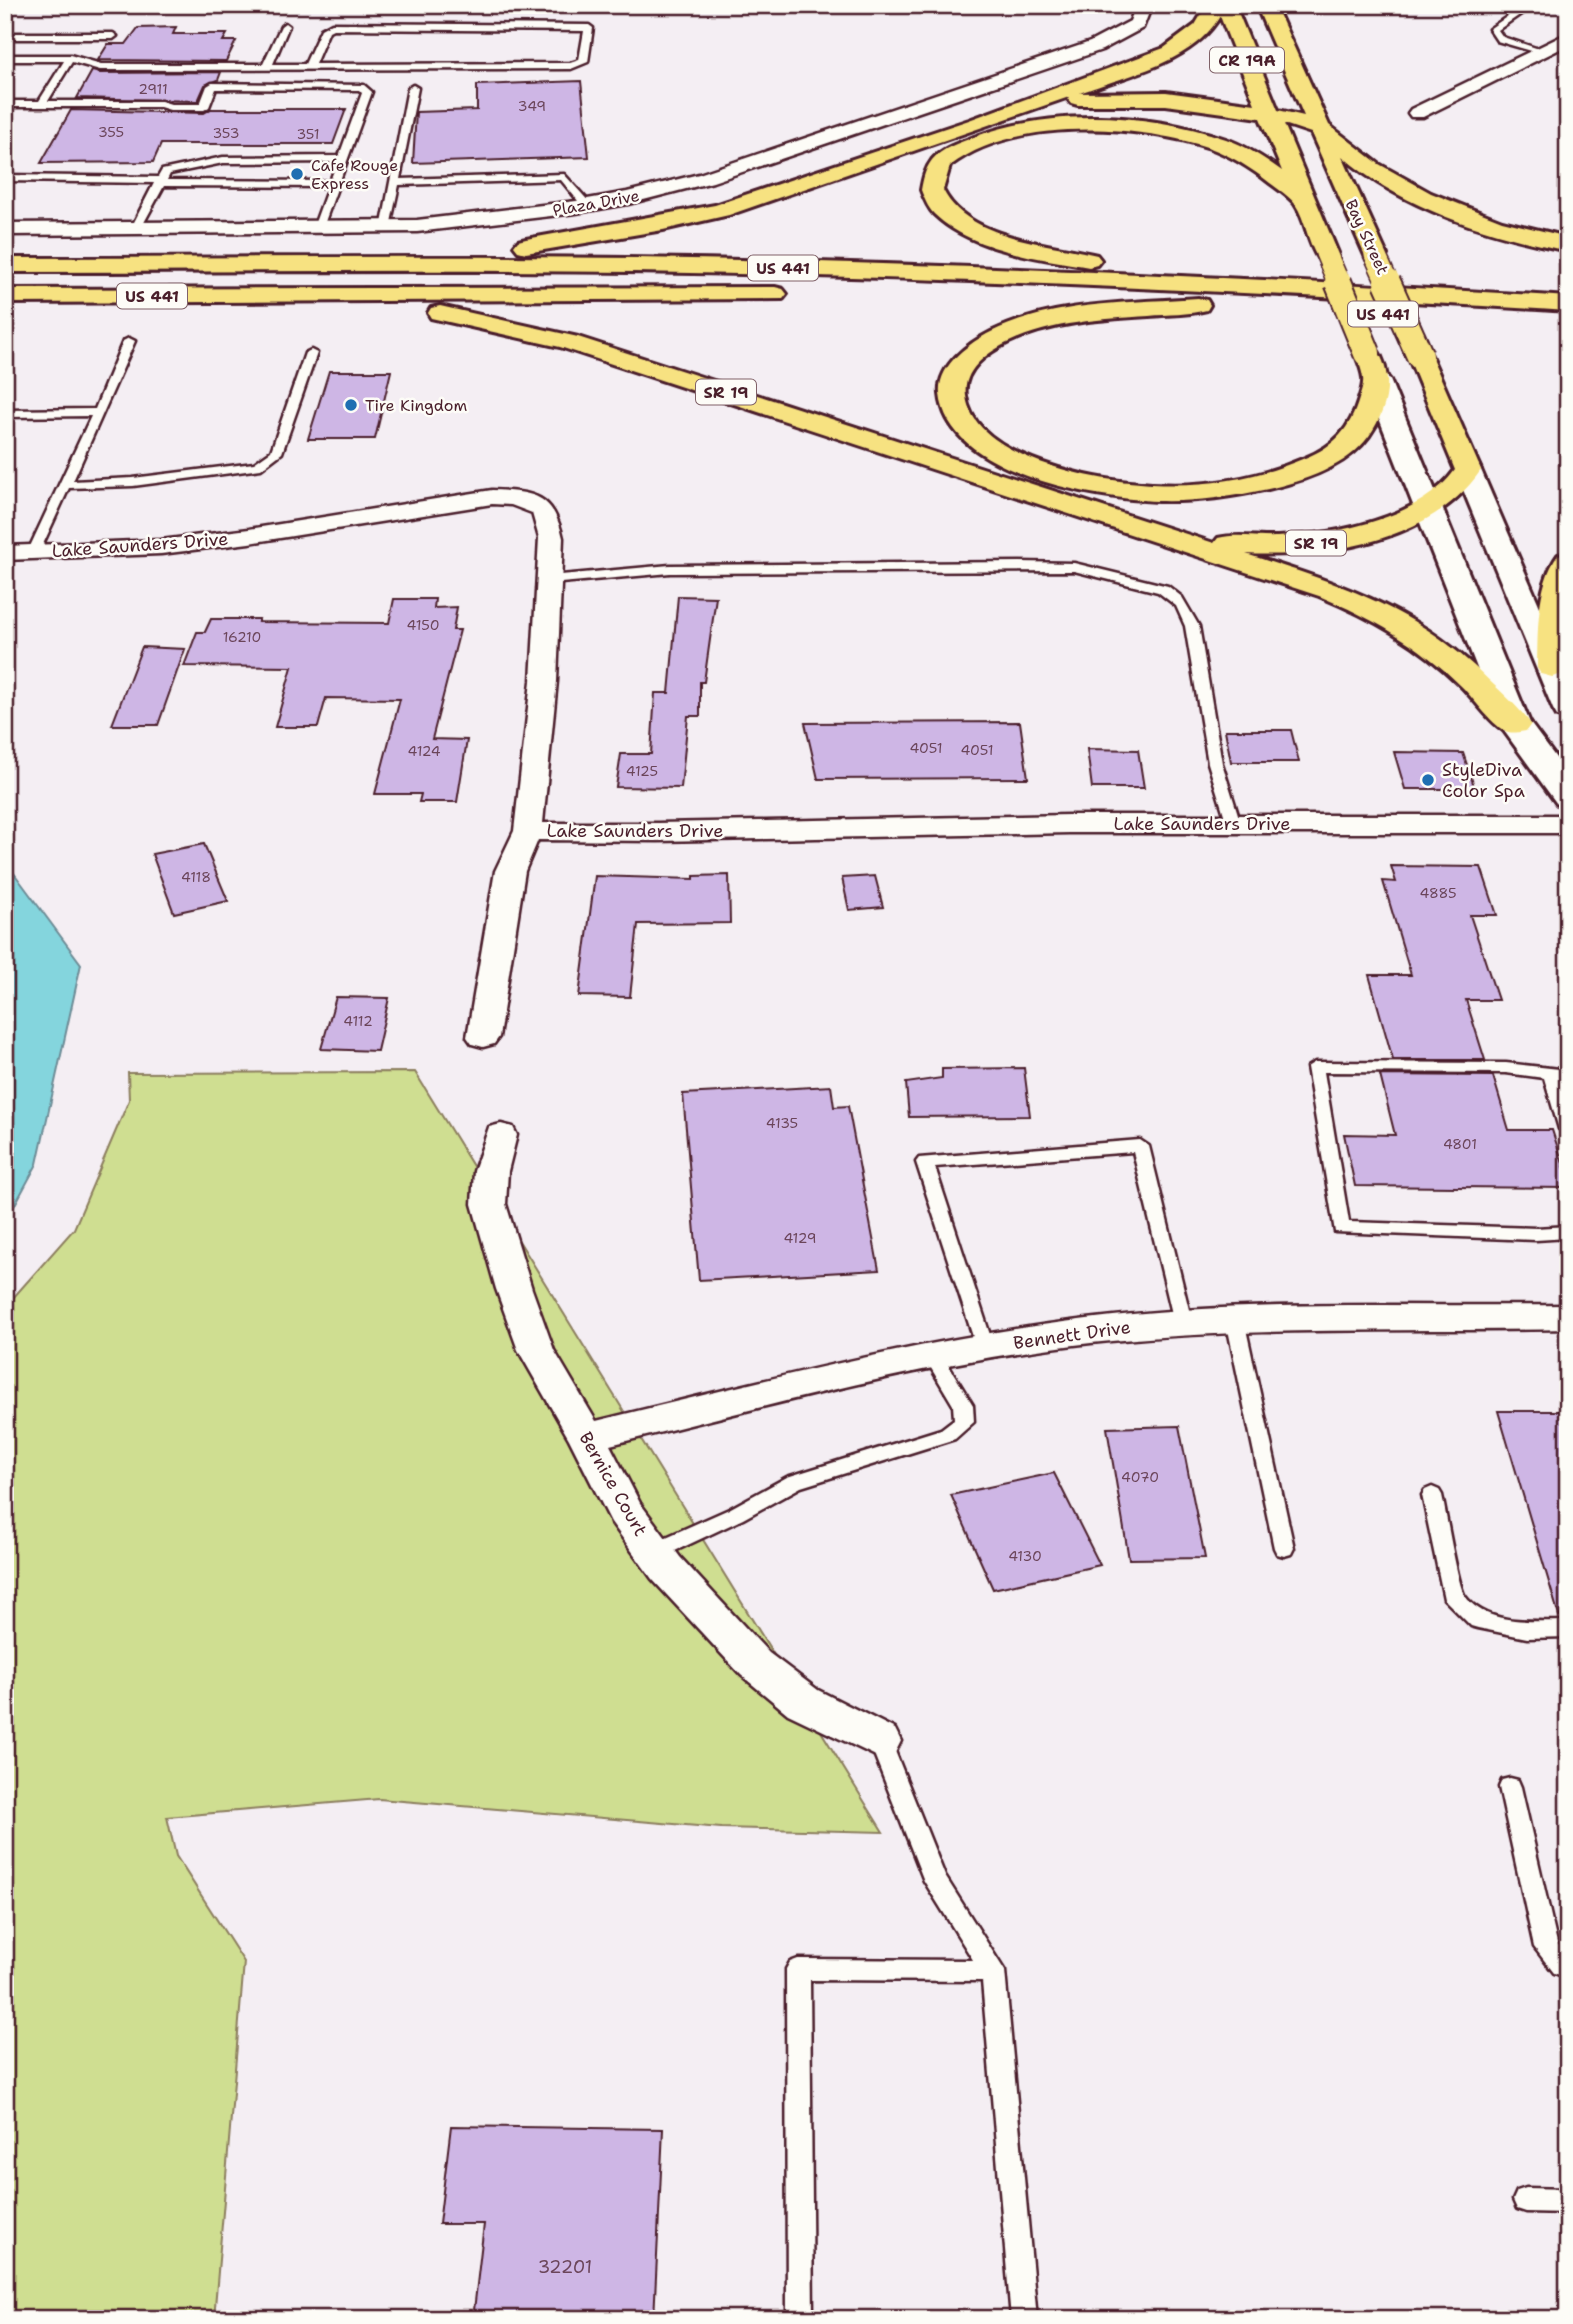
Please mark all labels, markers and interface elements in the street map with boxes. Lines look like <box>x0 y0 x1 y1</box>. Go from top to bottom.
road number: CR 19A <box>1210 48 1284 72</box>
house number: 2911 <box>138 80 168 98</box>
house number: 349 <box>518 97 546 115</box>
house number: 355 <box>98 123 124 141</box>
house number: 353 <box>212 124 240 142</box>
house number: 351 <box>296 125 320 143</box>
place label: Cafe Rouge Express <box>311 155 398 194</box>
marker: Cafe Rouge Express <box>289 166 305 182</box>
street label: Plaza Drive <box>551 185 641 221</box>
street label: Bay Street <box>1340 196 1394 278</box>
road number: US 441 <box>748 256 818 280</box>
road number: US 441 <box>117 284 187 308</box>
road number: US 441 <box>1348 302 1418 326</box>
road number: SR 19 <box>696 380 756 404</box>
place label: Tire Kingdom <box>365 395 467 416</box>
marker: Tire Kingdom <box>343 397 359 413</box>
street label: Lake Saunders Drive <box>51 527 229 563</box>
road number: SR 19 <box>1286 530 1346 556</box>
house number: 4150 <box>407 616 439 634</box>
house number: 16210 <box>223 628 261 646</box>
house number: 4051 <box>909 739 943 757</box>
house number: 4051 <box>960 741 994 759</box>
house number: 4124 <box>408 742 441 760</box>
place label: StyleDiva Color Spa <box>1442 758 1525 803</box>
house number: 4125 <box>626 762 658 780</box>
marker: StyleDiva Color Spa <box>1420 772 1436 788</box>
street label: Lake Saunders Drive <box>1114 812 1290 836</box>
street label: Lake Saunders Drive <box>547 819 723 843</box>
house number: 4118 <box>181 868 211 886</box>
house number: 4885 <box>1420 884 1456 902</box>
house number: 4112 <box>343 1012 373 1030</box>
house number: 4135 <box>766 1114 798 1132</box>
house number: 4801 <box>1443 1135 1477 1153</box>
house number: 4129 <box>783 1229 817 1247</box>
street label: Bennett Drive <box>1012 1315 1132 1355</box>
street label: Bernice Court <box>573 1428 653 1541</box>
house number: 4070 <box>1121 1468 1159 1486</box>
house number: 4130 <box>1008 1547 1042 1565</box>
house number: 32201 <box>538 2255 592 2279</box>

